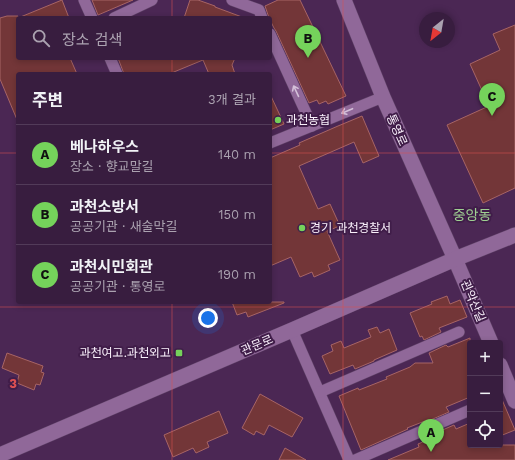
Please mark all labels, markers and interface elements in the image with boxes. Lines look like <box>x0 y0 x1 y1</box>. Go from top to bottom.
north arrow <box>419 12 455 48</box>
search box <box>16 16 272 60</box>
pin: B <box>295 25 321 58</box>
icon: search <box>30 27 52 49</box>
text: 장소 검색 <box>62 31 122 49</box>
pin: C <box>479 83 505 116</box>
one-way arrow <box>292 85 299 97</box>
text: 주변 <box>32 90 63 110</box>
text: 3개 결과 <box>208 92 256 107</box>
one-way arrow <box>341 108 353 116</box>
street label: 통영로 <box>384 112 410 148</box>
place label: 과천농협 <box>286 113 330 127</box>
marker: 과천농협 <box>273 115 283 125</box>
text: 베나하우스 <box>70 138 139 156</box>
text: A <box>41 147 49 162</box>
text: 140 m <box>218 147 256 162</box>
text: 장소 · 향교말길 <box>70 159 154 174</box>
text: 과천소방서 <box>70 198 139 216</box>
text: B <box>41 207 49 222</box>
text: 150 m <box>218 207 256 222</box>
district label: 중앙동 <box>453 207 491 223</box>
text: 공공기관 · 새술막길 <box>70 219 177 234</box>
place label: 경기 과천경찰서 <box>310 221 391 235</box>
marker: 경기 과천경찰서 <box>297 223 307 233</box>
text: 과천시민회관 <box>70 258 153 276</box>
text: C <box>41 267 49 282</box>
text: 190 m <box>218 267 256 282</box>
street label: 관악산길 <box>458 278 488 324</box>
text: 공공기관 · 통영로 <box>70 279 166 294</box>
your location <box>198 308 218 328</box>
street label: 관문로 <box>239 332 275 358</box>
map controls <box>467 340 503 448</box>
button: + <box>467 340 503 376</box>
place label: 과천여고.과천외고 <box>79 346 171 360</box>
marker: 과천여고.과천외고 <box>174 348 184 358</box>
text: 3 <box>9 376 17 391</box>
button: − <box>467 376 503 412</box>
button: locate <box>467 412 503 448</box>
pin: A <box>418 419 444 452</box>

